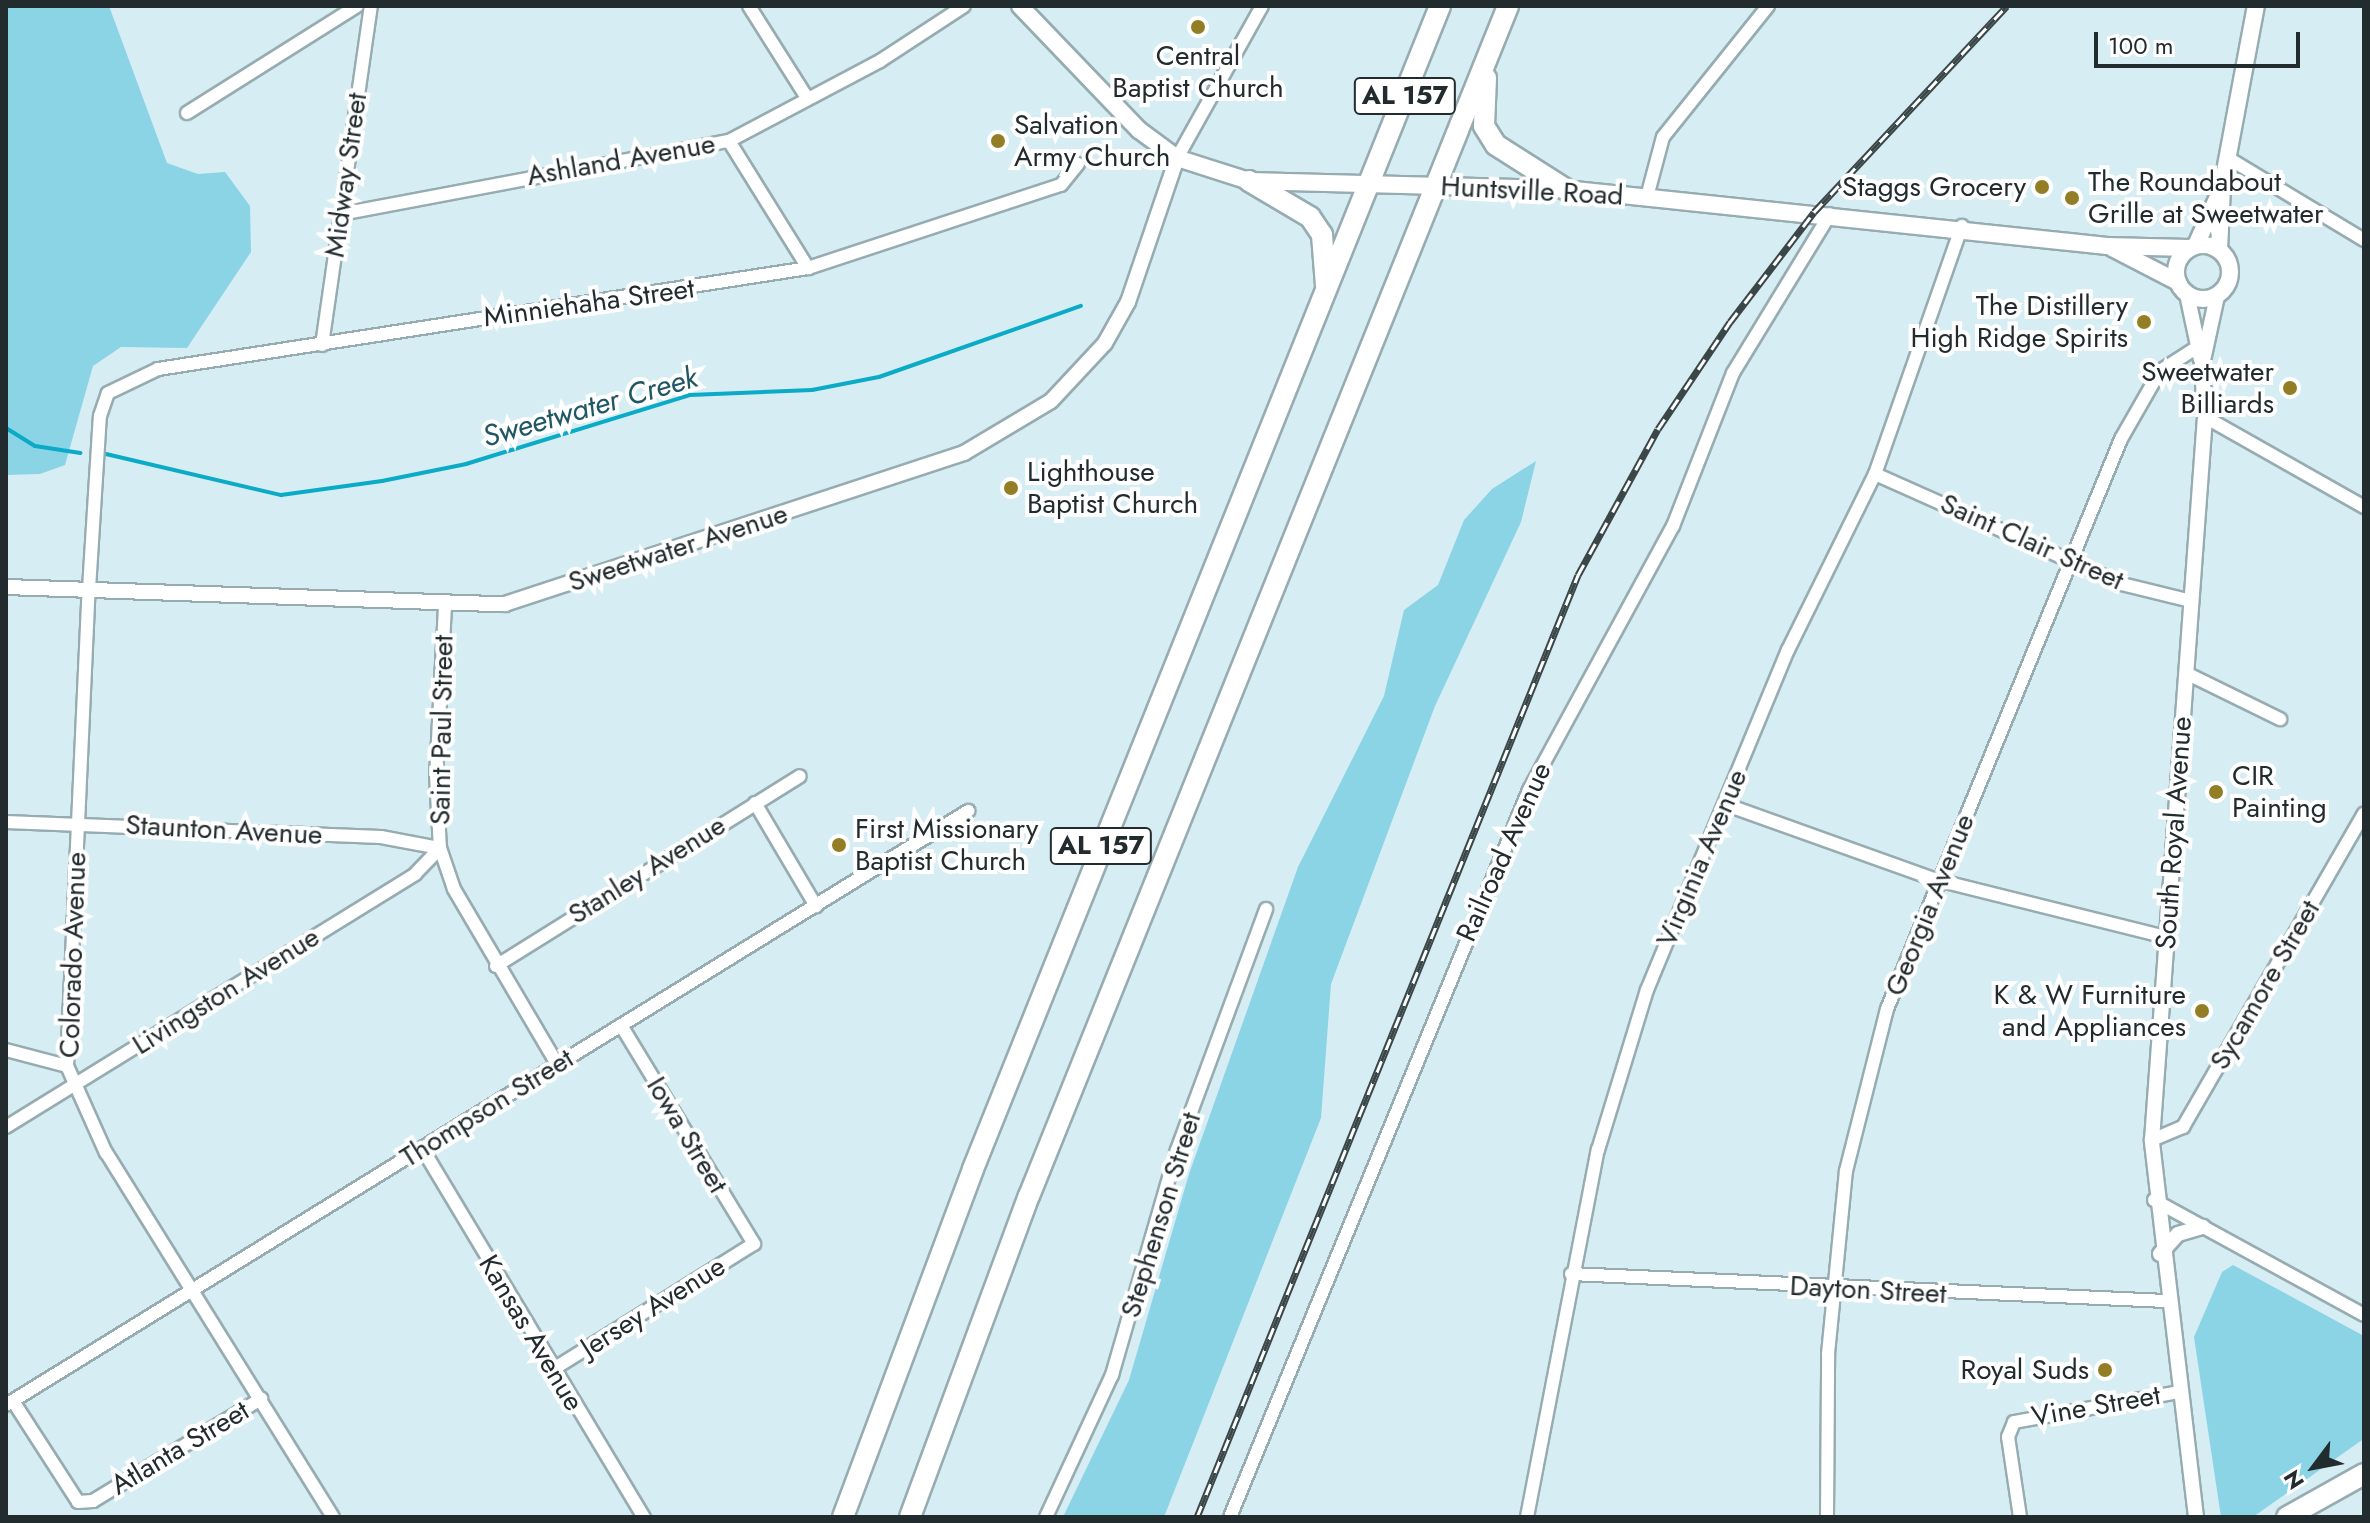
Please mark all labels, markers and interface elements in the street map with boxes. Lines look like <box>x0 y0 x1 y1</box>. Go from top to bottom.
scale bar <box>2098 16 2304 66</box>
marker: Central Baptist Church <box>1189 18 1207 36</box>
text: 100 m <box>2108 28 2174 63</box>
place label: Central Baptist Church <box>1112 39 1284 105</box>
road number: AL 157 <box>1353 74 1457 118</box>
street label: Midway Street <box>318 91 374 259</box>
place label: Salvation Army Church <box>1014 108 1170 174</box>
street label: Ashland Avenue <box>524 127 718 193</box>
marker: Salvation Army Church <box>989 132 1007 150</box>
place label: The Roundabout Grille at Sweetwater <box>2088 165 2324 231</box>
street label: Huntsville Road <box>1440 169 1624 213</box>
place label: Staggs Grocery <box>1842 170 2026 204</box>
marker: Staggs Grocery <box>2033 178 2051 196</box>
marker: The Roundabout Grille at Sweetwater <box>2063 189 2081 207</box>
street label: Minniehaha Street <box>481 272 697 334</box>
place label: The Distillery High Ridge Spirits <box>1910 289 2128 355</box>
marker: The Distillery High Ridge Spirits <box>2135 313 2153 331</box>
place label: Sweetwater Billiards <box>2141 355 2274 421</box>
water label: Sweetwater Creek <box>478 359 702 455</box>
marker: Sweetwater Billiards <box>2281 379 2299 397</box>
place label: Lighthouse Baptist Church <box>1027 455 1198 521</box>
marker: Lighthouse Baptist Church <box>1002 479 1020 497</box>
street label: Saint Clair Street <box>1935 487 2129 597</box>
street label: Sweetwater Avenue <box>564 497 792 599</box>
street label: Saint Paul Street <box>424 635 460 825</box>
street label: South Royal Avenue <box>2149 715 2199 951</box>
street label: Railroad Avenue <box>1450 757 1558 947</box>
place label: CIR Painting <box>2232 759 2327 825</box>
street label: Virginia Avenue <box>1650 764 1754 952</box>
marker: CIR Painting <box>2207 783 2225 801</box>
street label: Staunton Avenue <box>125 808 323 852</box>
street label: Stanley Avenue <box>562 808 732 932</box>
street label: Georgia Avenue <box>1878 809 1982 1001</box>
place label: First Missionary Baptist Church <box>855 812 1038 878</box>
road number: AL 157 <box>1049 824 1153 868</box>
marker: First Missionary Baptist Church <box>830 836 848 854</box>
street label: Colorado Avenue <box>53 851 93 1059</box>
street label: Sycamore Street <box>2203 894 2327 1076</box>
street label: Livingston Avenue <box>126 920 326 1062</box>
place label: K & W Furniture and Appliances <box>1994 978 2186 1044</box>
marker: K & W Furniture and Appliances <box>2193 1002 2211 1020</box>
street label: Thompson Street <box>394 1041 580 1175</box>
street label: Iowa Street <box>639 1071 735 1199</box>
street label: Stephenson Street <box>1114 1108 1208 1322</box>
street label: Kansas Avenue <box>471 1249 591 1417</box>
street label: Jersey Avenue <box>575 1249 731 1365</box>
street label: Dayton Street <box>1789 1269 1947 1311</box>
place label: Royal Suds <box>1961 1353 2089 1387</box>
marker: Royal Suds <box>2096 1361 2114 1379</box>
street label: Vine Street <box>2029 1378 2163 1434</box>
street label: Atlanta Street <box>105 1394 255 1502</box>
north arrow <box>2274 1427 2354 1507</box>
text: N <box>2275 1464 2312 1496</box>

